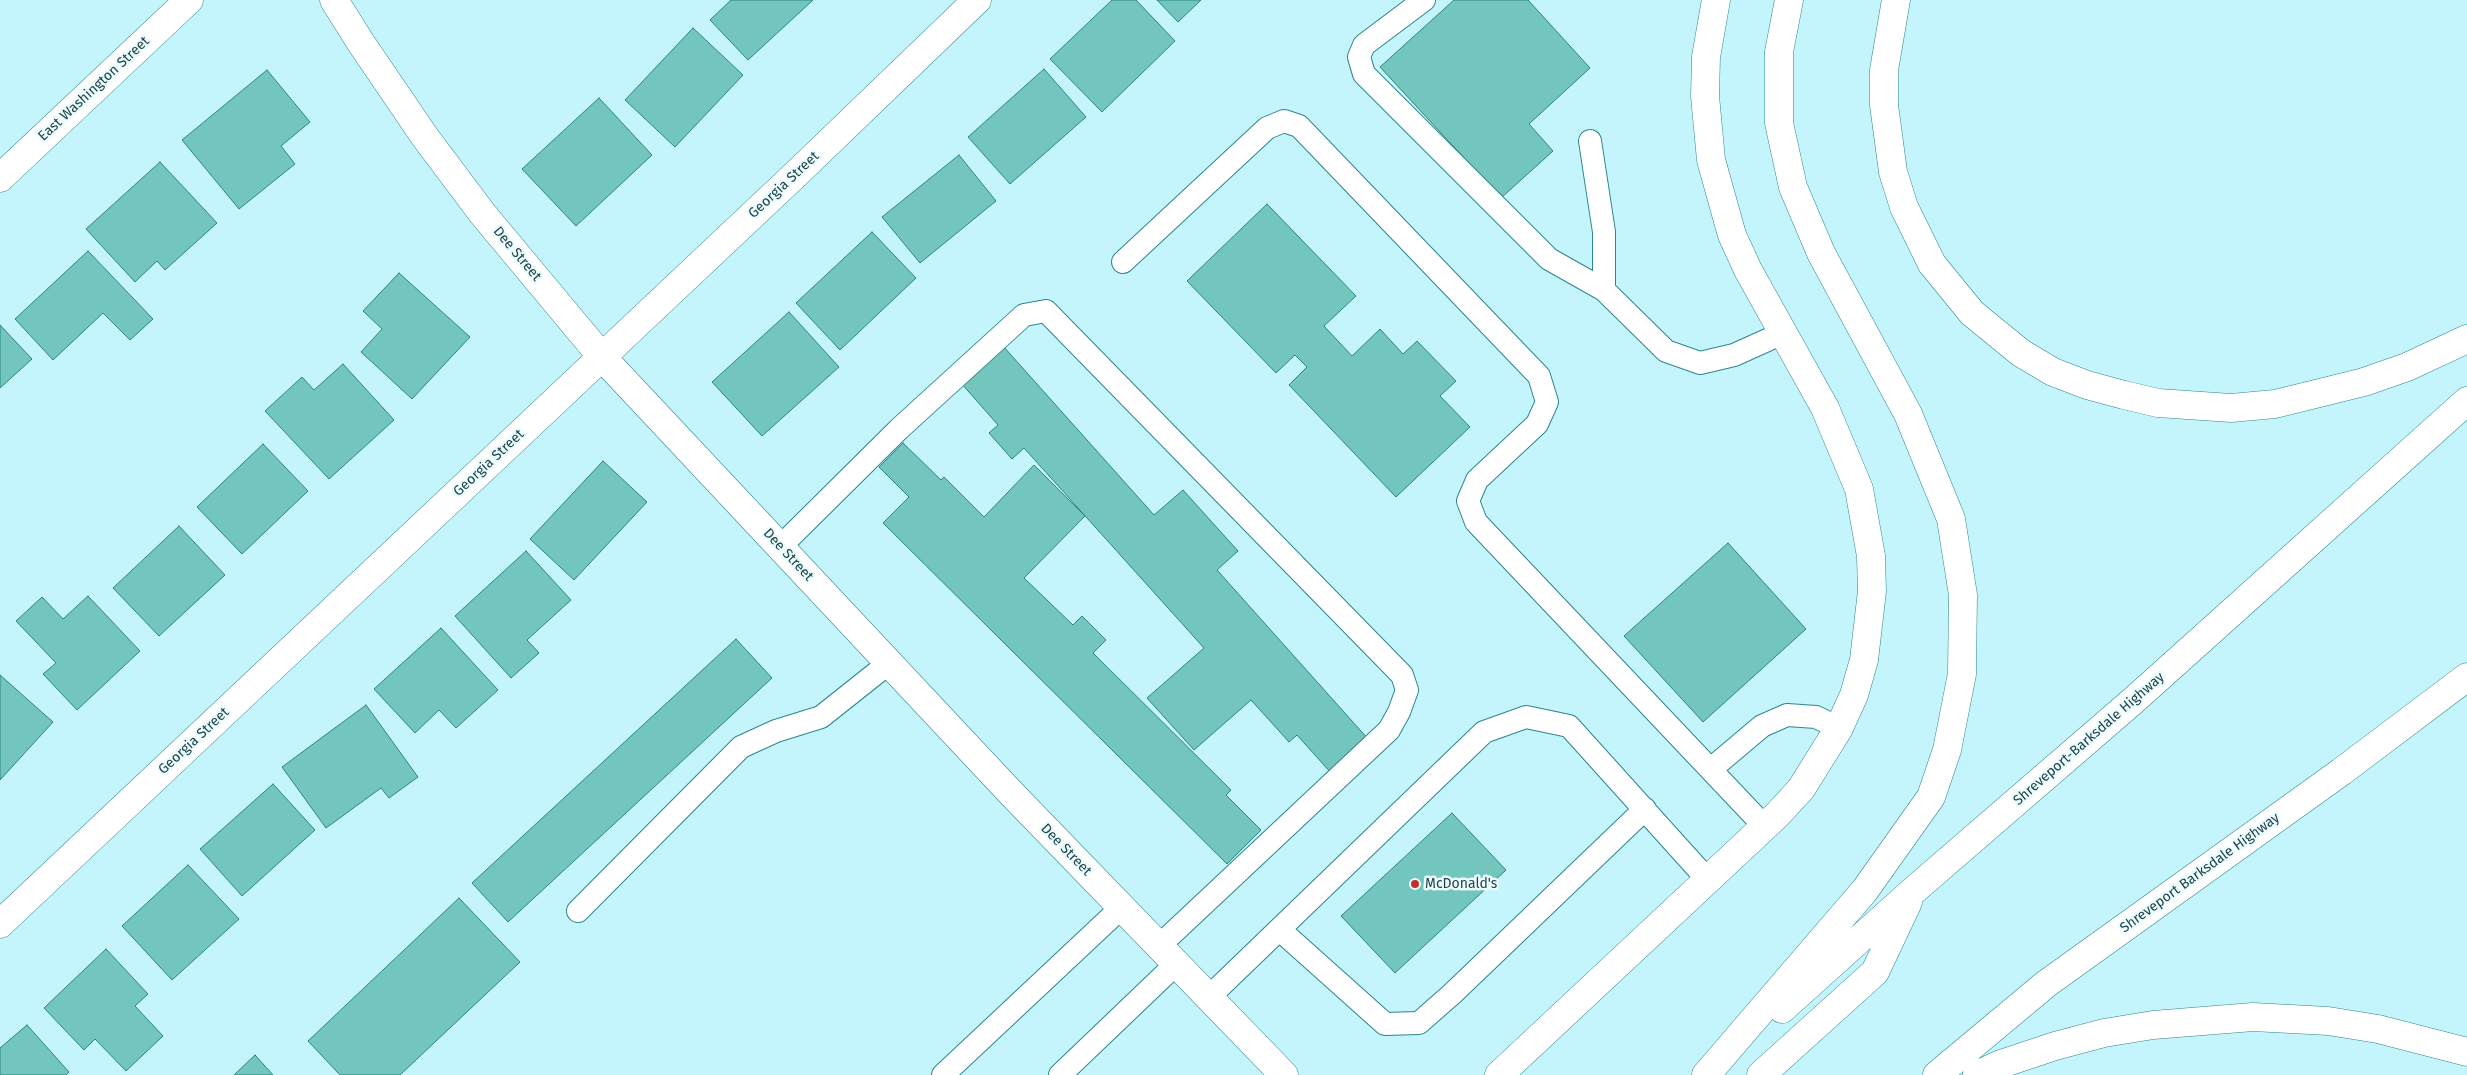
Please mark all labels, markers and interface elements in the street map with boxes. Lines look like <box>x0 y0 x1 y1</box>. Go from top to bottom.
street label: East Washington Street <box>35 33 153 145</box>
street label: Georgia Street <box>745 148 823 222</box>
street label: Dee Street <box>489 223 545 285</box>
street label: Georgia Street <box>450 426 528 500</box>
street label: Dee Street <box>759 525 817 585</box>
street label: Shreveport-Barksdale Highway <box>2010 669 2168 809</box>
street label: Georgia Street <box>155 704 233 778</box>
street label: Shreveport Barksdale Highway <box>2117 809 2283 937</box>
street label: Dee Street <box>1037 820 1095 880</box>
place label: McDonald's <box>1425 876 1497 892</box>
marker: McDonald's <box>1409 878 1421 890</box>

